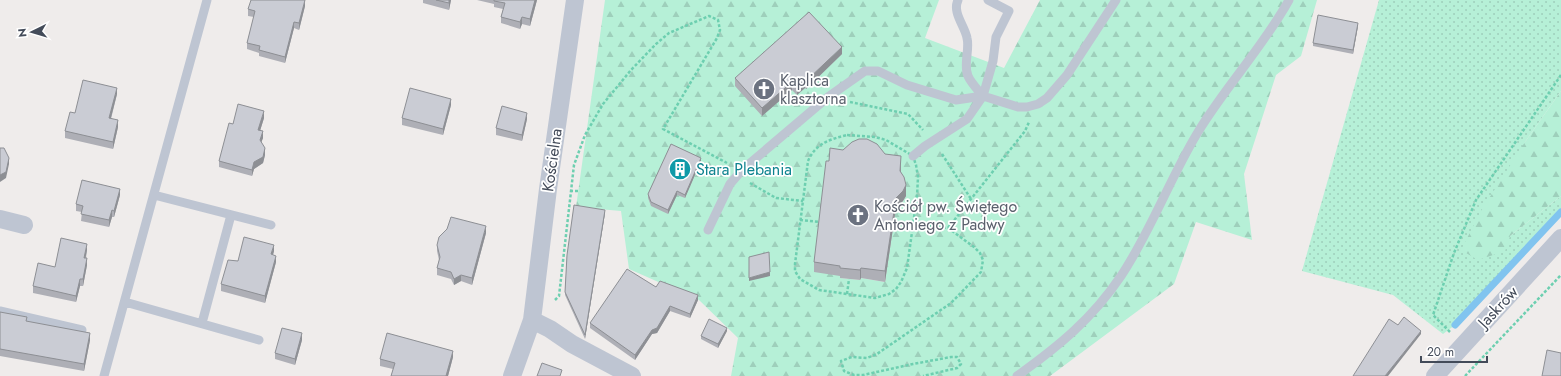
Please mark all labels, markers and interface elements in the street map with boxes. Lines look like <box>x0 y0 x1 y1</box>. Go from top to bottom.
north arrow <box>12 12 52 52</box>
text: N <box>14 28 30 38</box>
place label: Kaplica klasztorna <box>780 69 846 110</box>
church icon: Kaplica klasztorna <box>751 76 777 102</box>
street label: Kościelna <box>536 127 568 193</box>
building icon: Stara Plebania <box>667 156 693 182</box>
place label: Stara Plebania <box>696 158 792 181</box>
place label: Kościół pw. Świętego Antoniego z Padwy <box>874 195 1017 236</box>
church icon: Kościół pw. Świętego Antoniego z Padwy <box>845 202 871 228</box>
street label: Jaskrów <box>1471 281 1523 334</box>
scale bar <box>1421 338 1487 364</box>
text: 20 m <box>1427 343 1454 361</box>

